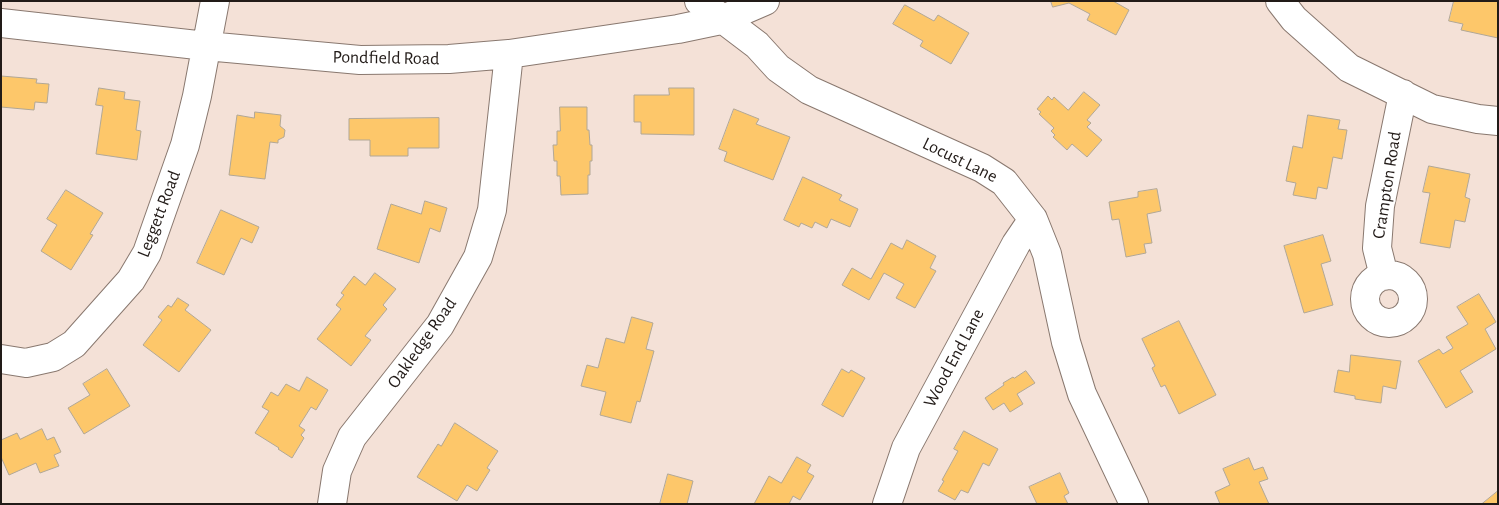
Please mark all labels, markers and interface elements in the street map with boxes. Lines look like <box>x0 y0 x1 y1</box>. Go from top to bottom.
street label: Pondfield Road <box>332 46 440 70</box>
street label: Crampton Road <box>1368 130 1406 240</box>
street label: Locust Lane <box>919 133 1001 187</box>
street label: Leggett Road <box>133 167 185 261</box>
street label: Oakledge Road <box>383 293 461 393</box>
street label: Wood End Lane <box>919 305 989 411</box>

